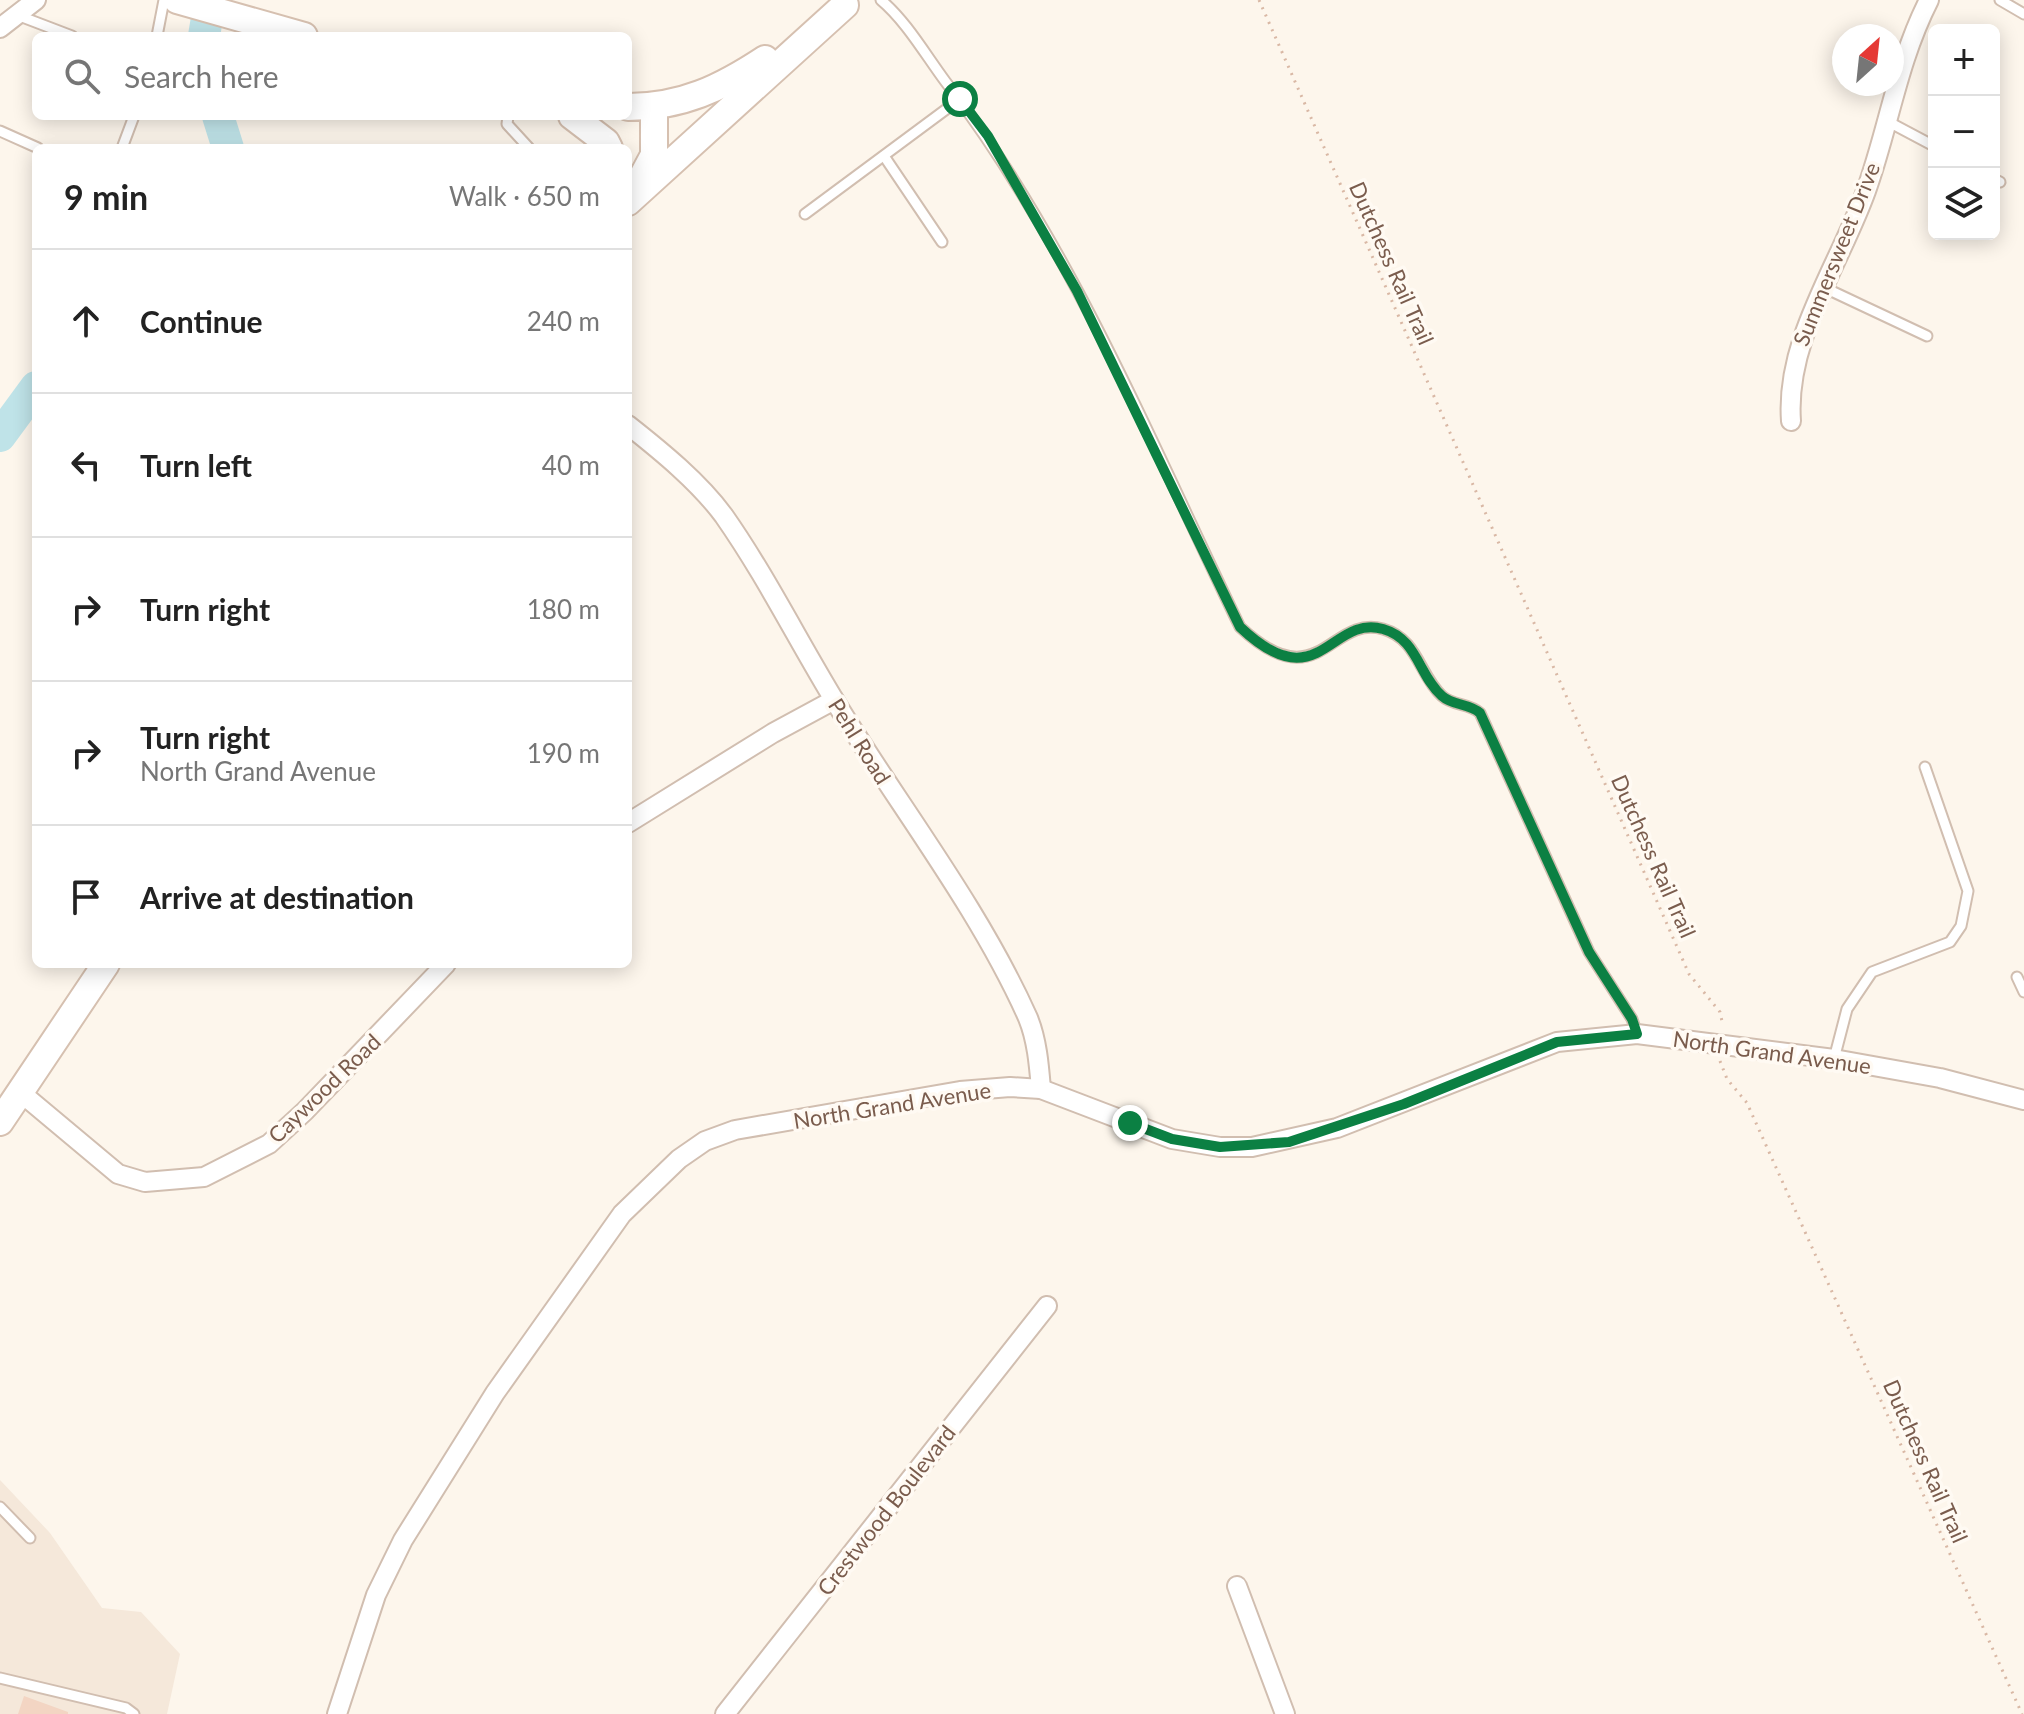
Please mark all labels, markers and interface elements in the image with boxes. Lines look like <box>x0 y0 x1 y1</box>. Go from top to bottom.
north arrow <box>1832 24 1904 96</box>
map controls <box>1928 24 2000 240</box>
button: + <box>1928 24 2000 96</box>
search box <box>32 32 632 120</box>
icon: search <box>60 54 104 98</box>
text: Search here <box>124 58 279 94</box>
route start <box>942 81 978 117</box>
button: − <box>1928 96 2000 168</box>
street label: Summersweet Drive <box>1787 158 1885 350</box>
button: layers <box>1928 168 2000 240</box>
text: 9 min <box>64 176 148 217</box>
street label: Dutchess Rail Trail <box>1344 177 1440 349</box>
text: Walk · 650 m <box>449 180 600 212</box>
icon: ahead <box>64 299 108 343</box>
text: Continue <box>140 303 263 339</box>
text: 240 m <box>527 305 600 337</box>
icon: left <box>64 443 108 487</box>
text: Turn left <box>140 447 252 483</box>
text: 40 m <box>542 449 600 481</box>
icon: right <box>64 587 108 631</box>
text: Turn right <box>140 591 270 627</box>
text: 180 m <box>527 593 600 625</box>
street label: Pehl Road <box>823 693 897 789</box>
text: Turn right <box>140 719 270 755</box>
icon: right <box>64 731 108 775</box>
text: 190 m <box>527 737 600 769</box>
text: North Grand Avenue <box>140 755 376 787</box>
street label: Dutchess Rail Trail <box>1606 770 1702 942</box>
icon: arrive <box>64 875 108 919</box>
text: Arrive at destination <box>140 879 414 915</box>
street label: North Grand Avenue <box>1671 1025 1873 1079</box>
street label: Caywood Road <box>262 1028 386 1148</box>
street label: North Grand Avenue <box>791 1076 993 1134</box>
route end <box>1112 1105 1148 1141</box>
street label: Dutchess Rail Trail <box>1878 1375 1974 1547</box>
street label: Crestwood Boulevard <box>811 1420 961 1600</box>

